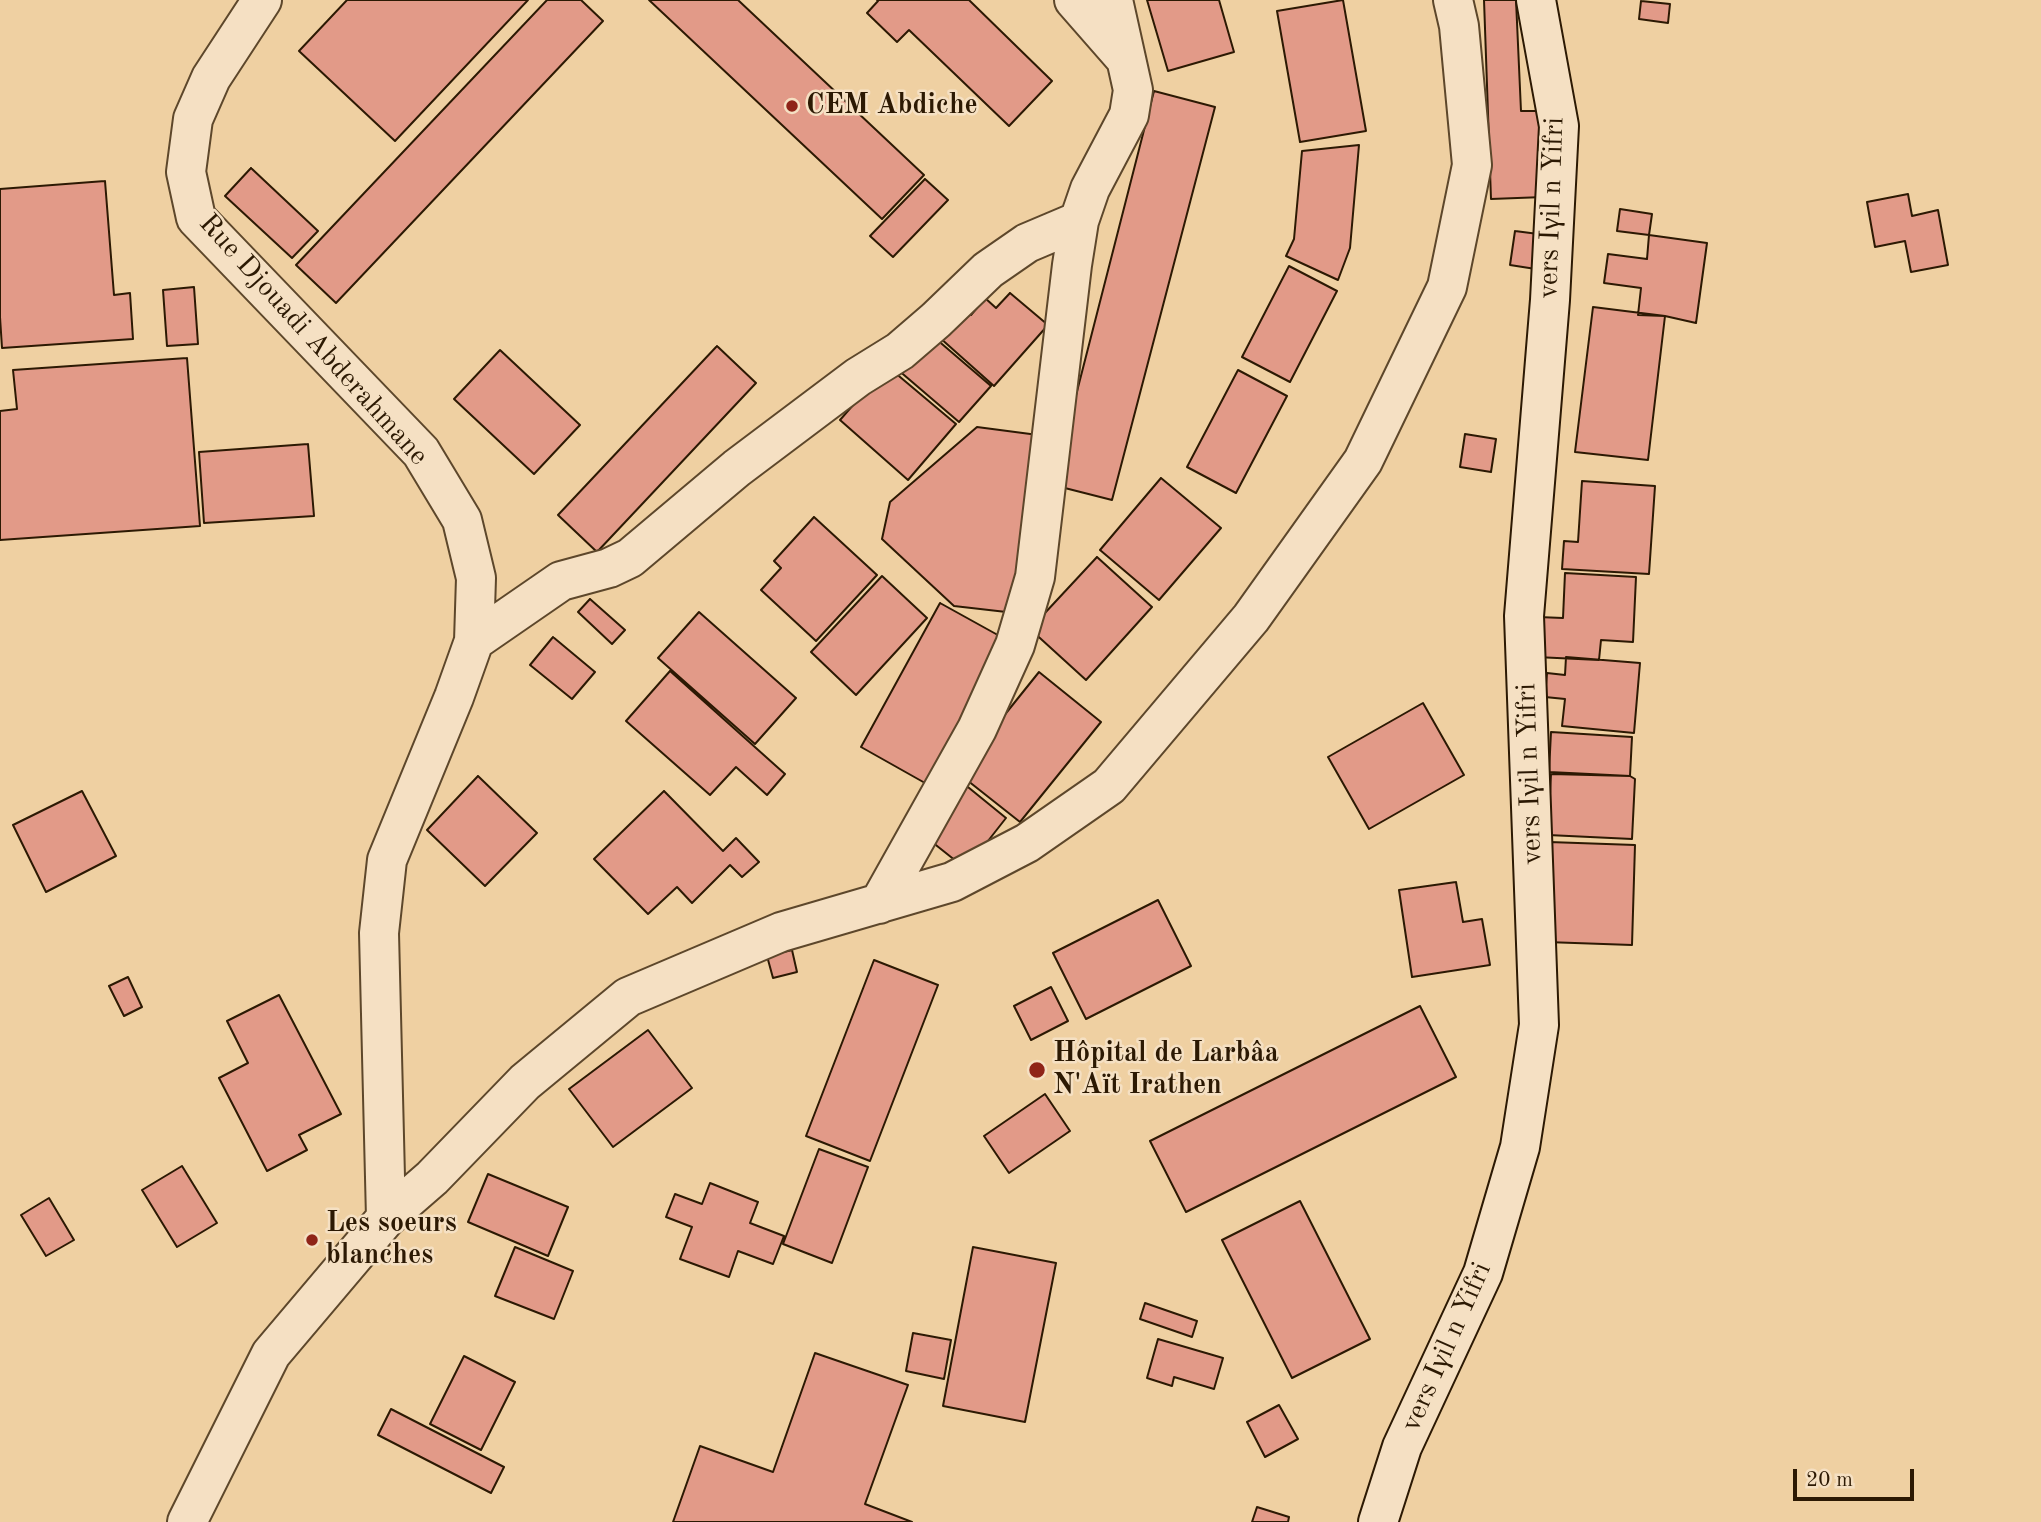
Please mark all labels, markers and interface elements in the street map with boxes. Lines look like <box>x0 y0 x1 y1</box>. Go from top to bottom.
place label: CEM Abdiche <box>806 89 978 123</box>
marker: CEM Abdiche <box>784 98 800 114</box>
street label: vers Iγil n Yifri <box>1532 117 1572 299</box>
street label: Rue Djouadi Abderahmane <box>191 207 435 473</box>
street label: vers Iγil n Yifri <box>1510 683 1550 865</box>
place label: Hôpital de Larbâa N'Aït Irathen <box>1053 1037 1279 1103</box>
marker: Hôpital de Larbâa N'Aït Irathen <box>1027 1060 1047 1080</box>
place label: Les soeurs blanches <box>326 1207 457 1273</box>
marker: Les soeurs blanches <box>304 1232 320 1248</box>
street label: vers Iγil n Yifri <box>1395 1257 1499 1437</box>
scale bar <box>1796 1456 1917 1500</box>
text: 20 m <box>1806 1470 1853 1491</box>

